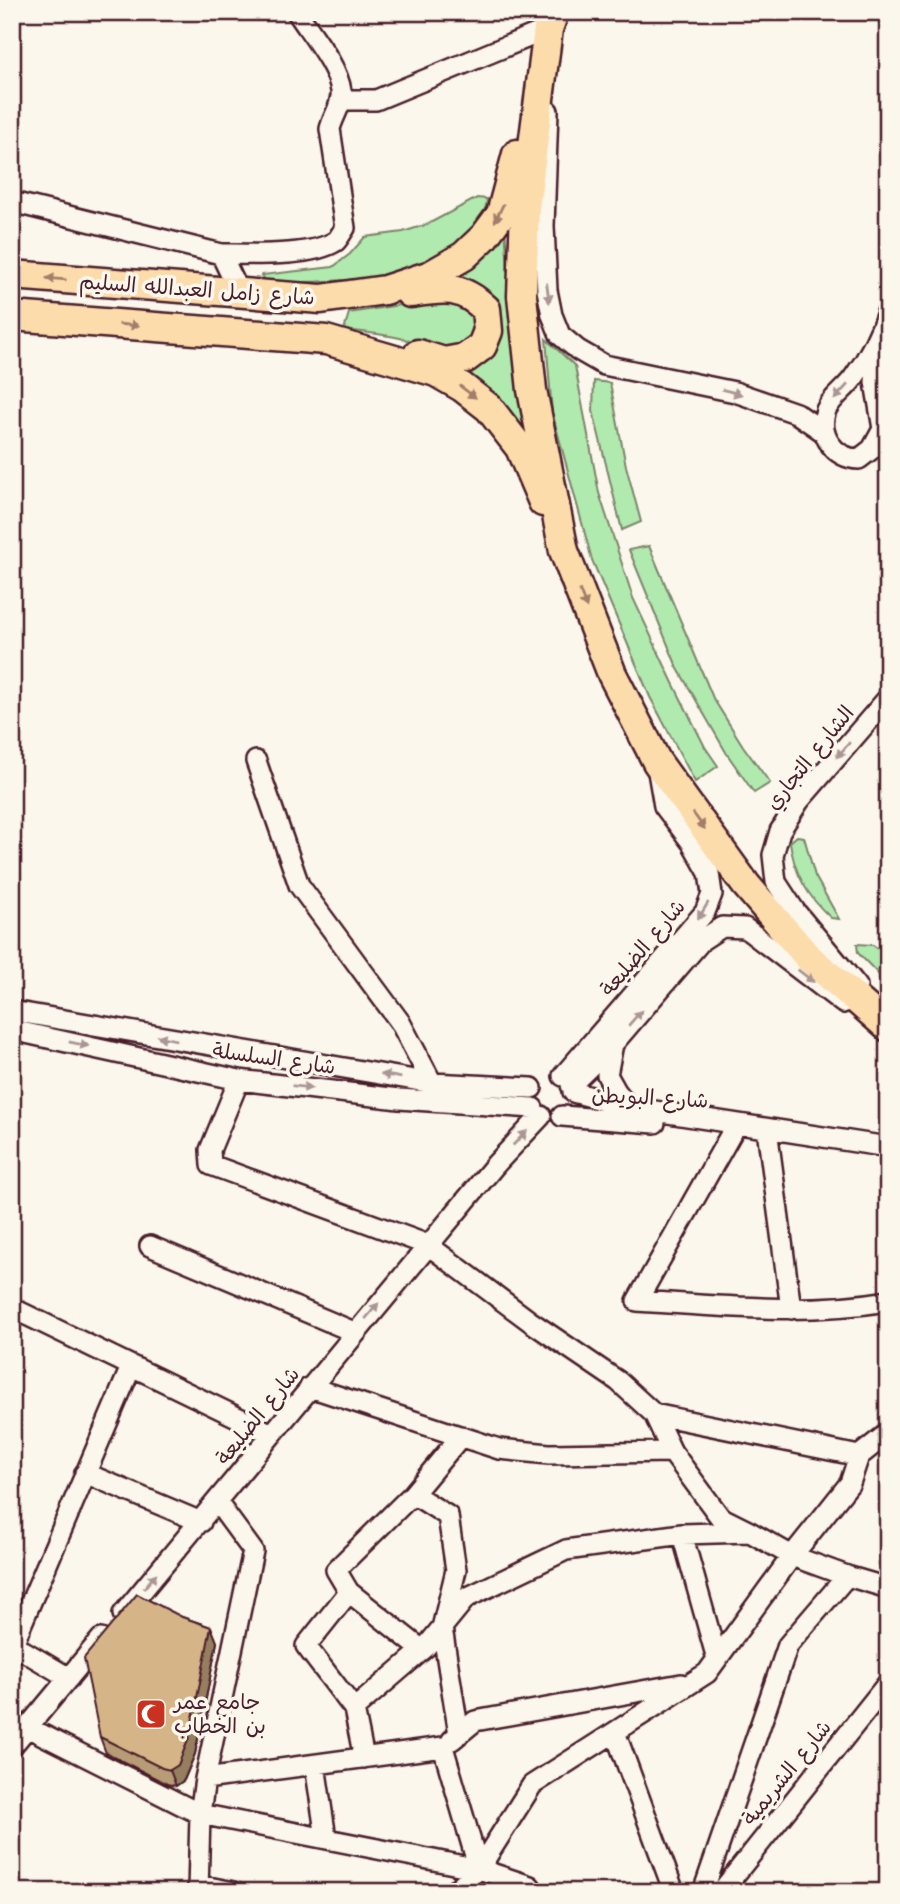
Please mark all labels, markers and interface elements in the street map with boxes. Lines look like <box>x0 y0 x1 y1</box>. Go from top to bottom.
one-way arrow <box>493 203 504 223</box>
street label: شارع زامل العبدالله السليم <box>78 267 316 314</box>
one-way arrow <box>45 273 67 284</box>
one-way arrow <box>543 282 554 304</box>
one-way arrow <box>118 320 140 331</box>
one-way arrow <box>833 383 849 401</box>
one-way arrow <box>459 385 478 399</box>
one-way arrow <box>721 387 743 398</box>
one-way arrow <box>577 588 588 609</box>
street label: الشارع التجاري <box>759 700 861 816</box>
one-way arrow <box>836 741 851 758</box>
one-way arrow <box>692 812 706 830</box>
street label: شارع الضليعة <box>594 893 692 1003</box>
one-way arrow <box>697 901 710 921</box>
one-way arrow <box>797 968 815 983</box>
one-way arrow <box>627 1009 643 1027</box>
one-way arrow <box>156 1032 178 1043</box>
street label: شارع السلسلة <box>211 1036 337 1082</box>
one-way arrow <box>68 1039 90 1050</box>
one-way arrow <box>380 1070 402 1081</box>
street label: شارع البويطن <box>591 1080 709 1116</box>
one-way arrow <box>291 1082 313 1093</box>
one-way arrow <box>512 1130 528 1147</box>
one-way arrow <box>365 1302 380 1320</box>
street label: شارع الضليعة <box>209 1361 307 1471</box>
one-way arrow <box>142 1573 157 1590</box>
place label: جامع عمر بن الخطاب <box>172 1688 266 1741</box>
mosque icon: جامع عمر بن الخطاب <box>134 1697 168 1731</box>
street label: شارع الشريمية <box>735 1714 839 1832</box>

